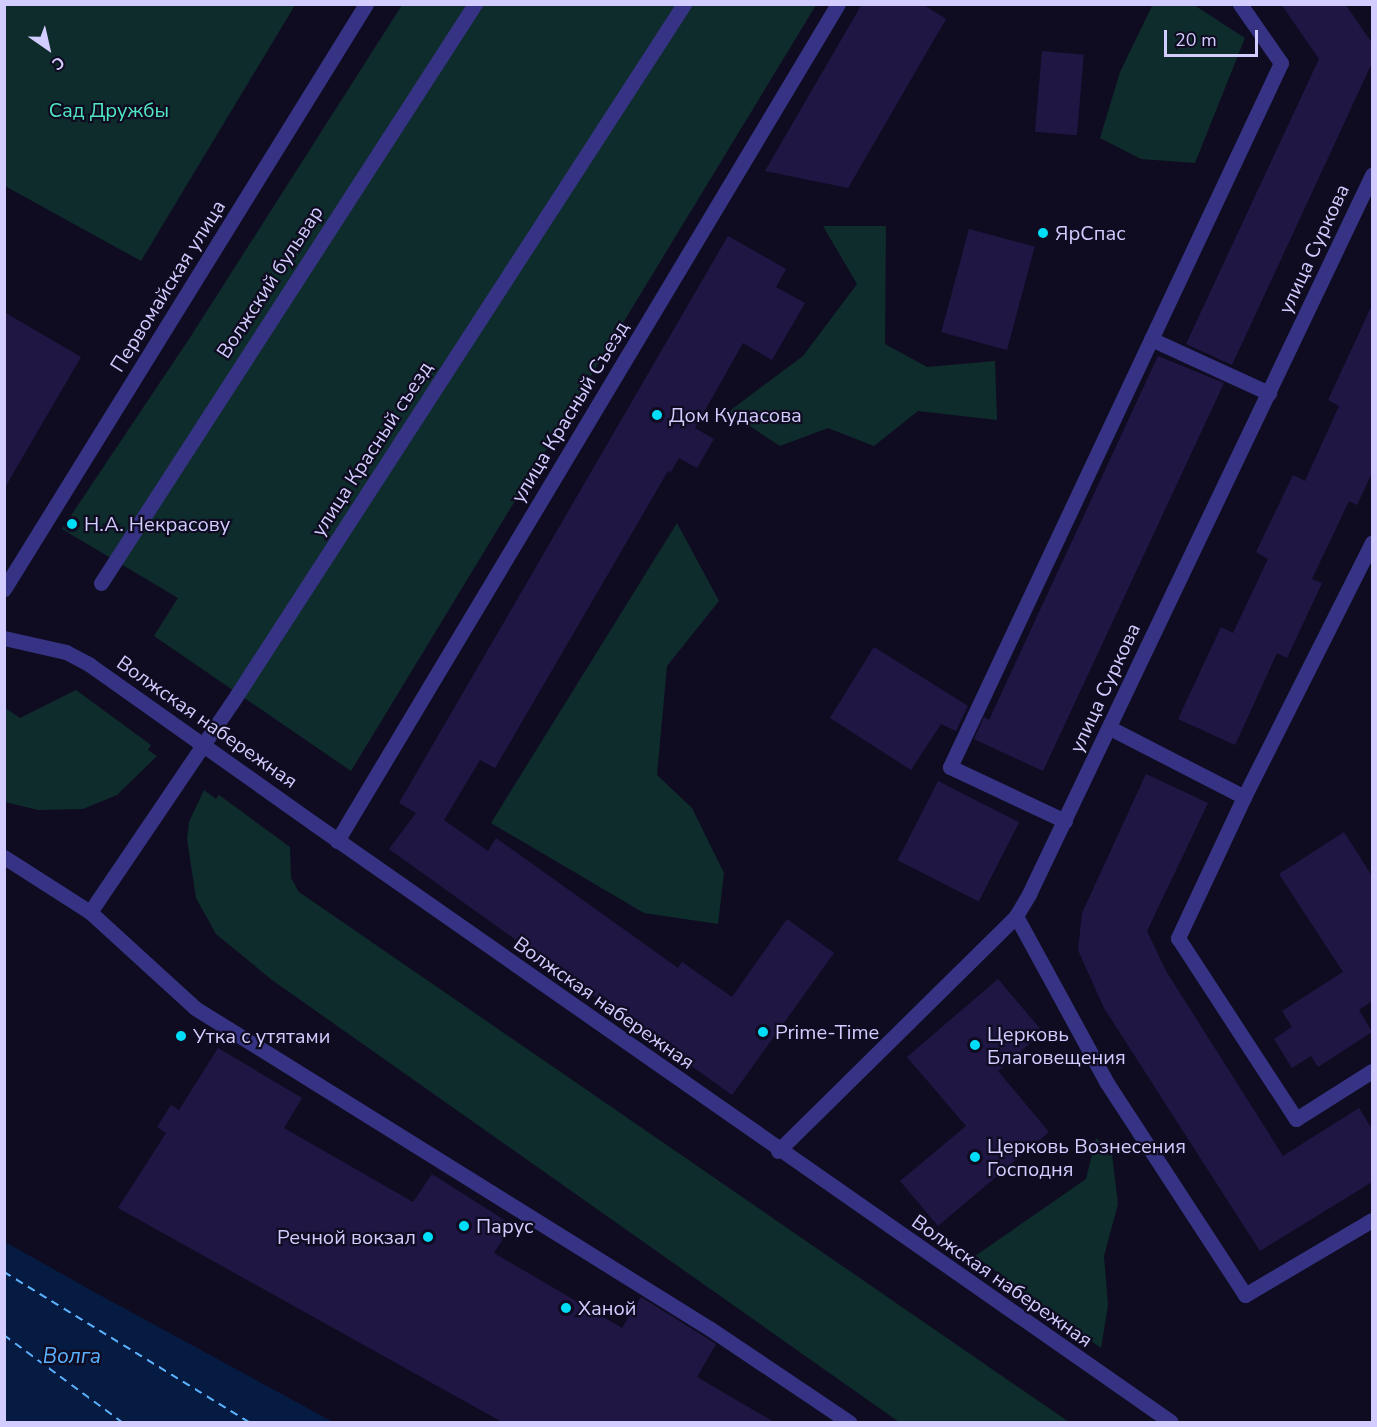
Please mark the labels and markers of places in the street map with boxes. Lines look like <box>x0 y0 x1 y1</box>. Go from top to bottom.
place label: ЯрСпас <box>1055 221 1126 245</box>
marker: ЯрСпас <box>1036 226 1050 240</box>
place label: Дом Кудасова <box>669 403 802 427</box>
marker: Дом Кудасова <box>650 408 664 422</box>
place label: Н.А. Некрасову <box>84 512 230 536</box>
marker: Н.А. Некрасову <box>65 517 79 531</box>
place label: Prime-Time <box>775 1020 879 1044</box>
place label: Церковь Благовещения <box>987 1022 1126 1069</box>
place label: Утка с утятами <box>193 1024 330 1048</box>
marker: Prime-Time <box>756 1025 770 1039</box>
marker: Утка с утятами <box>174 1029 188 1043</box>
marker: Церковь Благовещения <box>968 1038 982 1052</box>
place label: Церковь Вознесения Господня <box>987 1134 1186 1181</box>
marker: Церковь Вознесения Господня <box>968 1150 982 1164</box>
place label: Парус <box>476 1214 533 1238</box>
marker: Парус <box>457 1219 471 1233</box>
place label: Речной вокзал <box>277 1225 416 1249</box>
marker: Речной вокзал <box>421 1230 435 1244</box>
place label: Ханой <box>578 1296 637 1320</box>
marker: Ханой <box>559 1301 573 1315</box>

